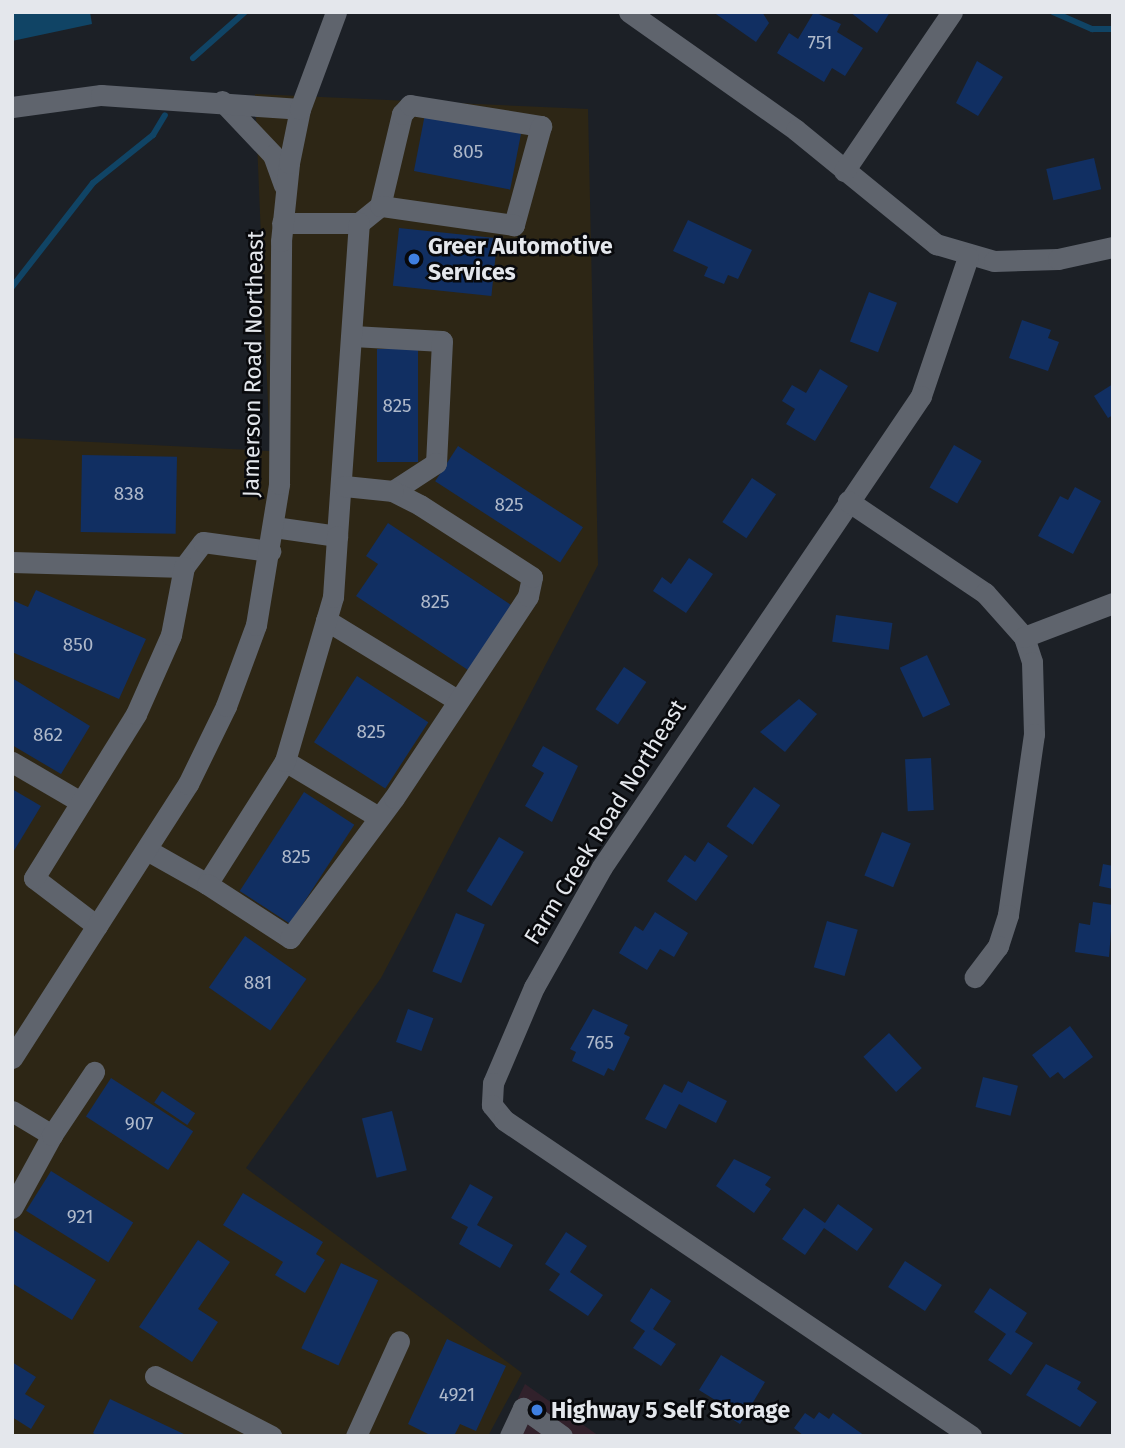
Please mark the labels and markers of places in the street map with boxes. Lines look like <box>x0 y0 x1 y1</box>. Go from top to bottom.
place label: Greer Automotive Services <box>428 232 613 286</box>
marker: Greer Automotive Services <box>406 251 422 267</box>
place label: Highway 5 Self Storage <box>551 1396 790 1424</box>
marker: Highway 5 Self Storage <box>529 1402 545 1418</box>

